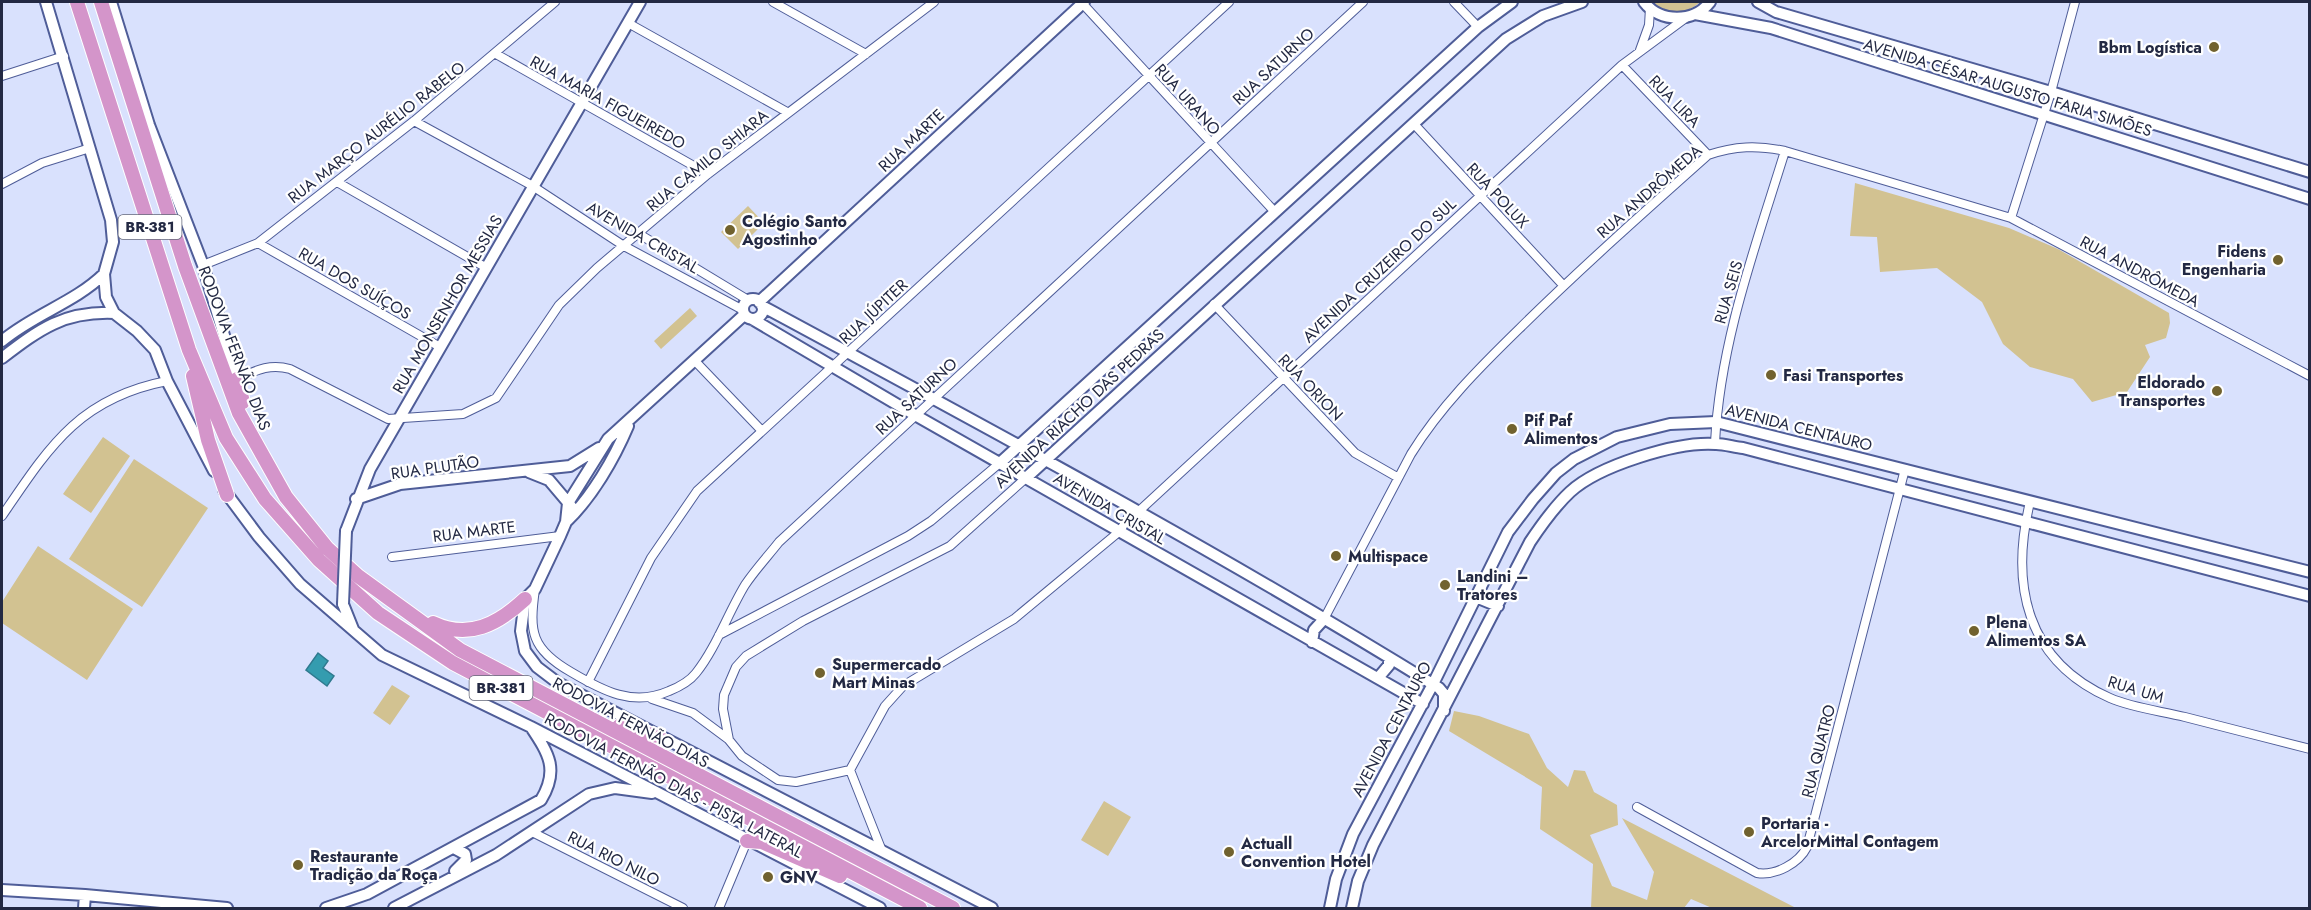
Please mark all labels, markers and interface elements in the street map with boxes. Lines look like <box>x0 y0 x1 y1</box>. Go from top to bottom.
street label: RUA SATURNO <box>1227 22 1319 110</box>
street label: AVENIDA CÉSAR AUGUSTO FARIA SIMÕES <box>1861 33 2155 142</box>
place label: Bbm Logística <box>2098 36 2202 59</box>
marker: Bbm Logística <box>2207 40 2221 54</box>
street label: RUA MARIA FIGUEIREDO <box>526 50 690 155</box>
street label: RUA MARÇO AURÉLIO RABELO <box>283 56 470 209</box>
street label: RUA URANO <box>1149 59 1226 140</box>
street label: RUA LIRA <box>1644 70 1706 133</box>
street label: RUA CAMILO SHIARA <box>641 104 774 217</box>
street label: RUA MARTE <box>873 104 950 177</box>
street label: RUA ANDRÔMEDA <box>1592 139 1707 244</box>
street label: RUA POLUX <box>1461 158 1534 233</box>
street label: AVENIDA CRUZEIRO DO SUL <box>1297 192 1462 348</box>
street label: AVENIDA CRISTAL <box>582 196 704 279</box>
place label: Colégio Santo Agostinho <box>741 210 847 251</box>
street label: RUA MONSENHOR MESSIAS <box>387 211 508 398</box>
road number: BR-381 <box>118 215 182 239</box>
marker: Colégio Santo Agostinho <box>723 223 737 237</box>
street label: RUA ANDRÔMEDA <box>2076 230 2204 313</box>
place label: Fidens Engenharia <box>2182 240 2266 281</box>
street label: RUA DOS SUÍÇOS <box>294 242 415 325</box>
marker: Fidens Engenharia <box>2271 253 2285 267</box>
street label: RUA SEIS <box>1709 258 1749 326</box>
street label: RODOVIA FERNÃO DIAS <box>193 263 277 434</box>
street label: RUA JÚPITER <box>834 274 913 349</box>
street label: AVENIDA RIACHO DAS PEDRAS <box>989 323 1169 493</box>
street label: RUA ORION <box>1273 349 1348 426</box>
street label: RUA SATURNO <box>870 352 962 440</box>
place label: Fasi Transportes <box>1783 364 1903 387</box>
marker: Fasi Transportes <box>1764 368 1778 382</box>
place label: Eldorado Transportes <box>2118 371 2205 412</box>
marker: Eldorado Transportes <box>2210 384 2224 398</box>
street label: AVENIDA CENTAURO <box>1723 398 1875 457</box>
place label: Pif Paf Alimentos <box>1523 409 1598 450</box>
marker: Pif Paf Alimentos <box>1505 422 1519 436</box>
street label: RUA PLUTÃO <box>389 450 481 485</box>
street label: AVENIDA CRISTAL <box>1049 467 1171 550</box>
street label: RUA MARTE <box>431 515 517 548</box>
place label: Multispace <box>1348 545 1428 568</box>
marker: Multispace <box>1329 549 1343 563</box>
place label: Landini – Tratores <box>1457 565 1529 606</box>
marker: Landini – Tratores <box>1438 578 1452 592</box>
place label: Plena Alimentos SA <box>1985 611 2087 652</box>
marker: Plena Alimentos SA <box>1967 624 1981 638</box>
place label: Supermercado Mart Minas <box>832 653 941 694</box>
street label: AVENIDA CENTAURO <box>1346 657 1437 801</box>
marker: Supermercado Mart Minas <box>813 666 827 680</box>
street label: RUA UM <box>2105 670 2167 709</box>
street label: RODOVIA FERNÃO DIAS <box>548 671 713 774</box>
road number: BR-381 <box>470 676 532 700</box>
street label: RUA QUATRO <box>1796 702 1841 800</box>
street label: RODOVIA FERNÃO DIAS - PISTA LATERAL <box>540 707 808 864</box>
place label: Portaria - ArcelorMittal Contagem <box>1760 812 1939 853</box>
street label: RUA RIO NILO <box>564 825 664 891</box>
marker: Portaria - ArcelorMittal Contagem <box>1742 825 1756 839</box>
place label: Actuall Convention Hotel <box>1240 832 1371 873</box>
place label: Restaurante Tradição da Roça <box>310 845 438 886</box>
marker: Actuall Convention Hotel <box>1222 845 1236 859</box>
marker: Restaurante Tradição da Roça <box>291 858 305 872</box>
place label: GNV <box>780 866 818 889</box>
marker: GNV <box>761 870 775 884</box>

